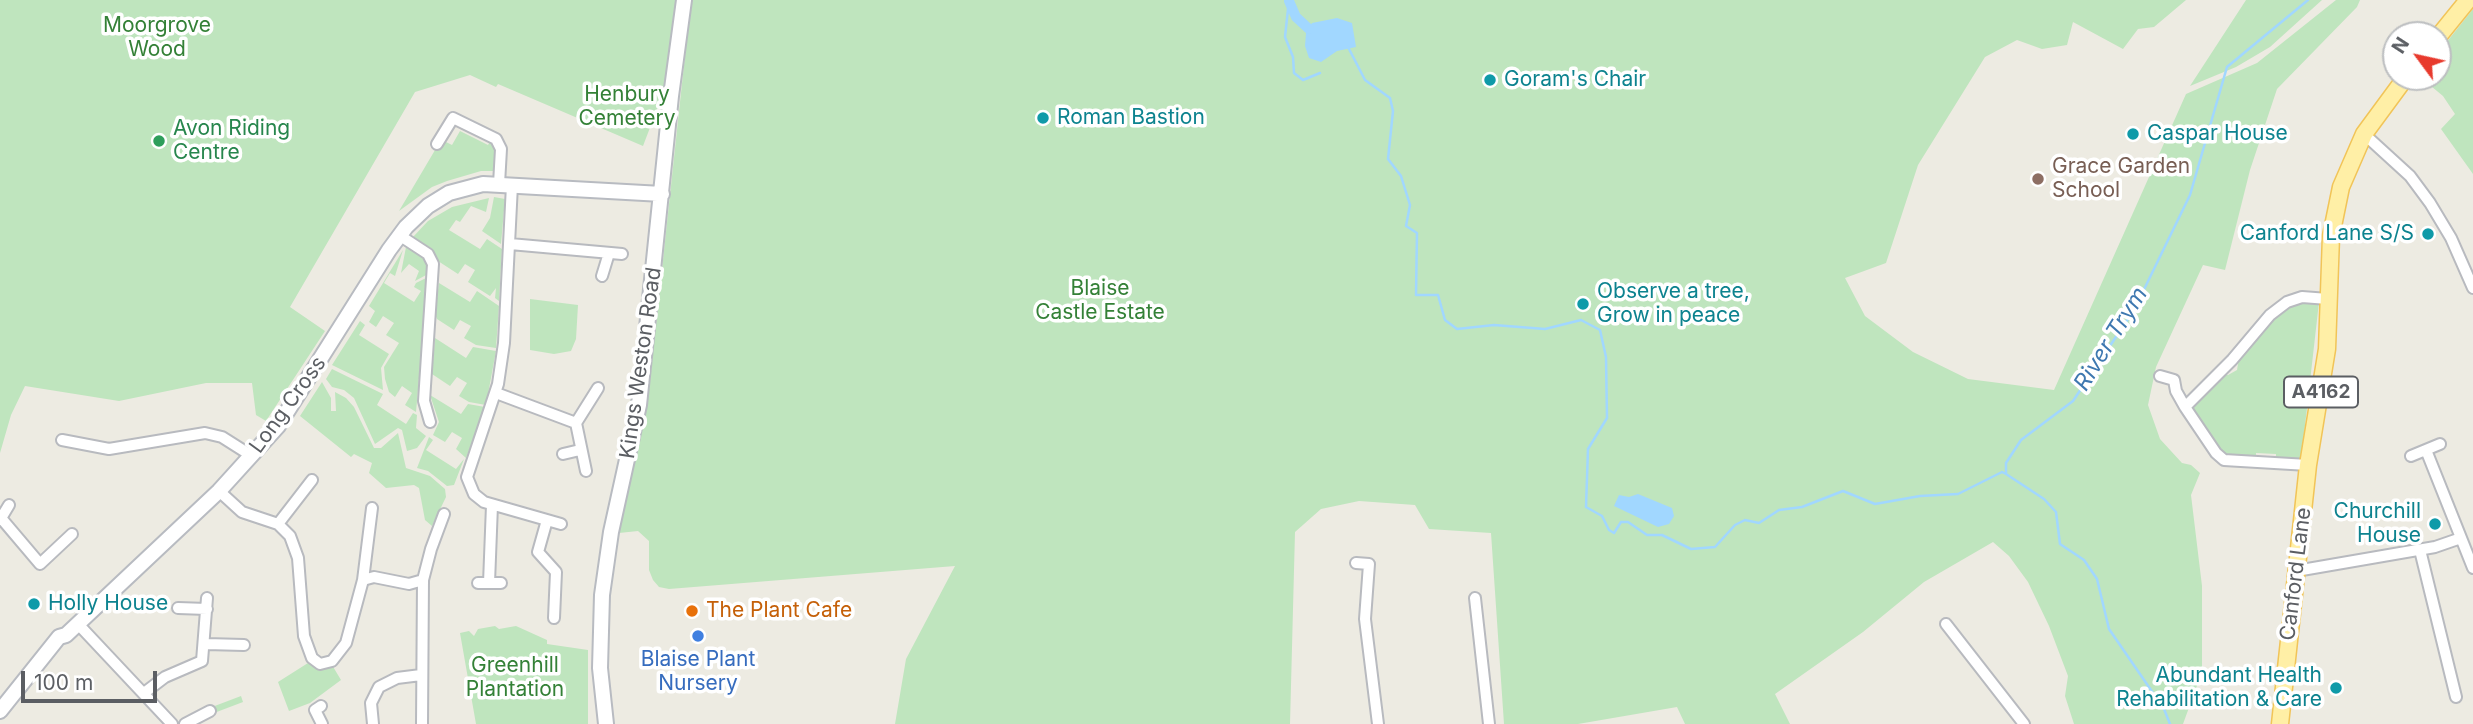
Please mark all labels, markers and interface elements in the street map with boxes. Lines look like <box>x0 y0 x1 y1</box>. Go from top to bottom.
park label: Moorgrove Wood <box>103 13 211 63</box>
north arrow <box>2382 21 2452 91</box>
text: N <box>2387 33 2414 58</box>
place label: Goram's Chair <box>1504 67 1646 93</box>
marker: Goram's Chair <box>1482 72 1498 88</box>
park label: Henbury Cemetery <box>578 82 676 132</box>
place label: Roman Bastion <box>1057 105 1205 131</box>
marker: Roman Bastion <box>1035 110 1051 126</box>
place label: Avon Riding Centre <box>173 116 290 166</box>
place label: Caspar House <box>2147 121 2288 147</box>
marker: Caspar House <box>2125 126 2141 142</box>
marker: Avon Riding Centre <box>151 133 167 149</box>
place label: Grace Garden School <box>2052 154 2190 204</box>
marker: Grace Garden School <box>2030 171 2046 187</box>
place label: Canford Lane S/S <box>2240 221 2414 247</box>
marker: Canford Lane S/S <box>2420 226 2436 242</box>
street label: Kings Weston Road <box>615 266 667 460</box>
park label: Blaise Castle Estate <box>1035 276 1165 326</box>
place label: Observe a tree, Grow in peace <box>1597 279 1750 329</box>
water label: River Trym <box>2068 282 2154 396</box>
marker: Observe a tree, Grow in peace <box>1575 296 1591 312</box>
street label: Long Cross <box>245 352 331 458</box>
road number: A4162 <box>2284 376 2358 408</box>
place label: Churchill House <box>2334 499 2421 549</box>
street label: Canford Lane <box>2275 506 2317 642</box>
marker: Churchill House <box>2427 516 2443 532</box>
place label: Holly House <box>48 591 168 617</box>
marker: Holly House <box>26 596 42 612</box>
place label: The Plant Cafe <box>706 598 852 624</box>
marker: The Plant Cafe <box>684 603 700 619</box>
marker: Blaise Plant Nursery <box>690 628 706 644</box>
place label: Blaise Plant Nursery <box>641 647 755 697</box>
park label: Greenhill Plantation <box>466 653 564 703</box>
scale bar <box>24 658 161 702</box>
place label: Abundant Health Rehabilitation & Care <box>2116 663 2322 713</box>
text: 100 m <box>34 670 93 695</box>
marker: Abundant Health Rehabilitation & Care <box>2328 680 2344 696</box>

